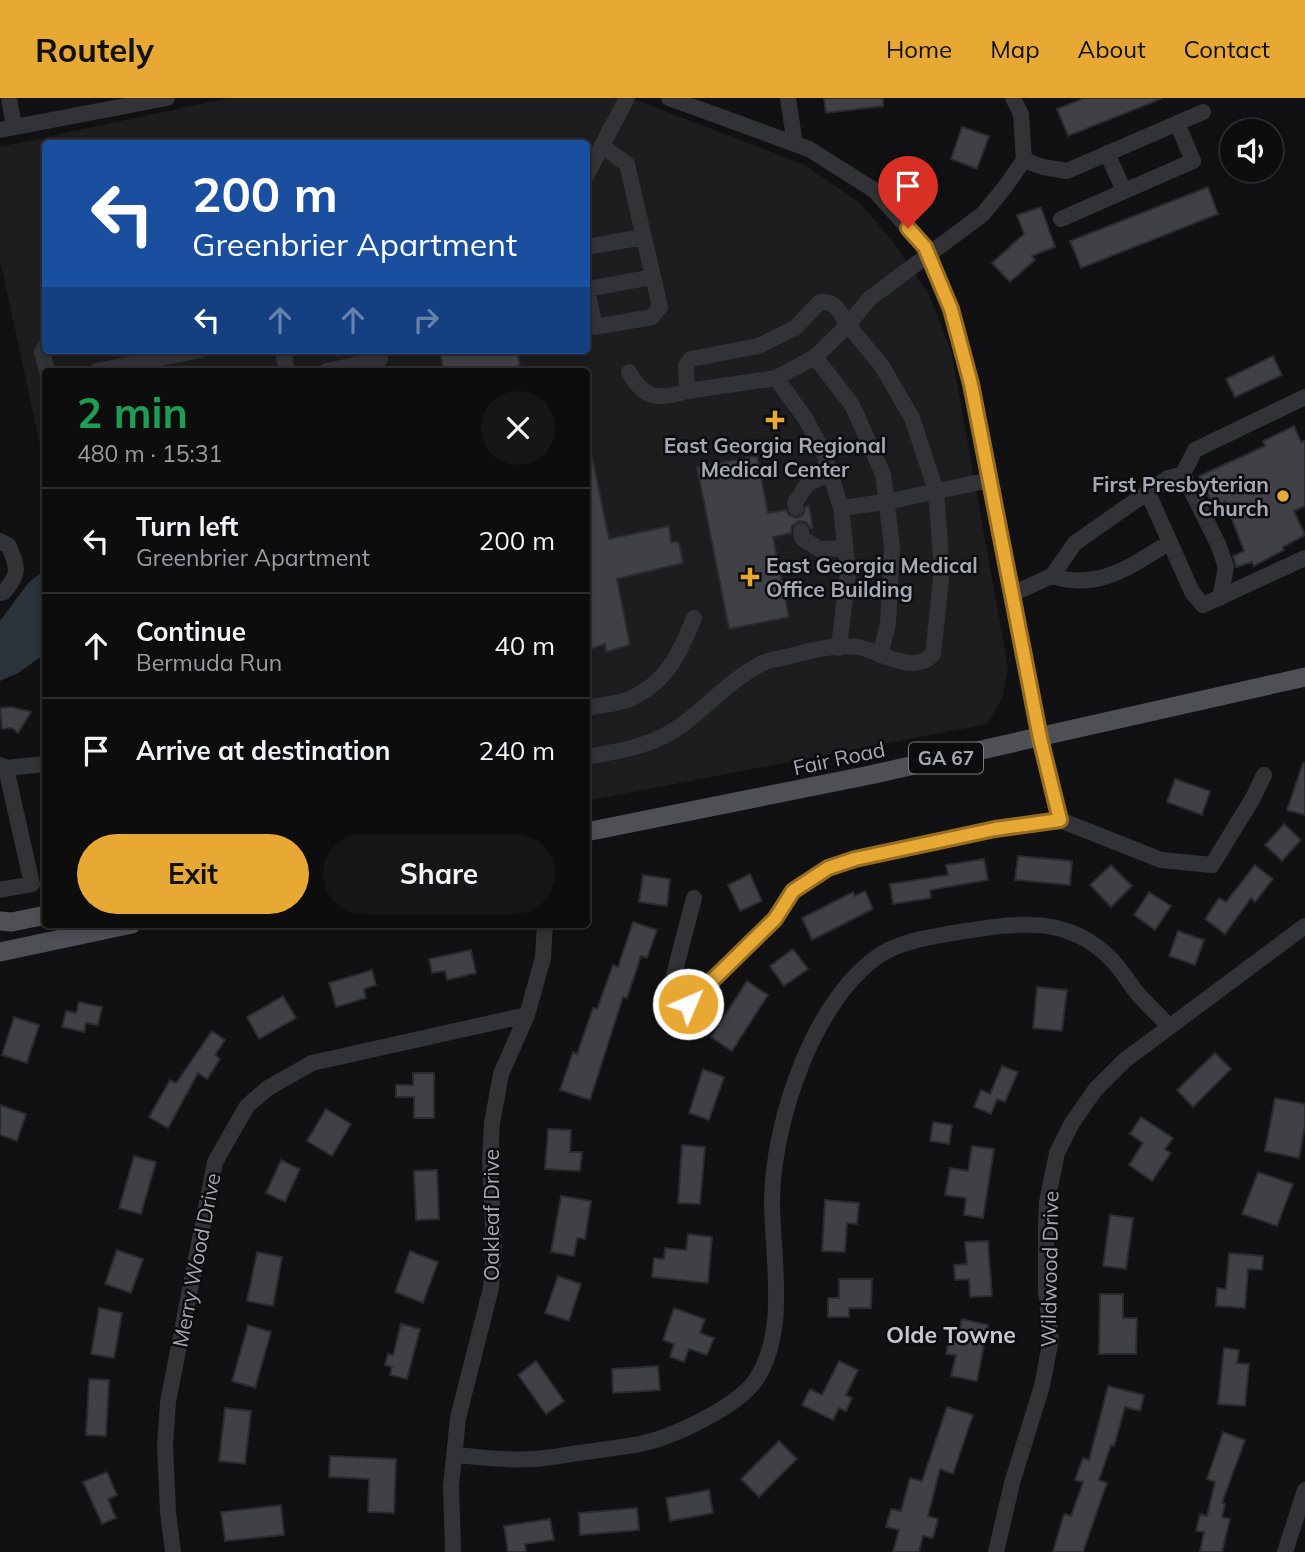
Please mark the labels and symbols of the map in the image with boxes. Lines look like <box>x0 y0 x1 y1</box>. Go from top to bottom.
pin <box>878 156 938 228</box>
marker: East Georgia Regional Medical Center <box>765 410 785 430</box>
place label: East Georgia Regional Medical Center <box>664 432 886 482</box>
place label: First Presbyterian Church <box>1092 471 1269 521</box>
marker: First Presbyterian Church <box>1275 488 1291 504</box>
place label: East Georgia Medical Office Building <box>766 552 978 602</box>
marker: East Georgia Medical Office Building <box>740 567 760 587</box>
street label: Fair Road <box>791 736 887 780</box>
road number: GA 67 <box>909 743 983 774</box>
position arrow <box>651 967 725 1041</box>
street label: Oakleaf Drive <box>478 1149 504 1281</box>
street label: Merry Wood Drive <box>166 1171 226 1349</box>
street label: Wildwood Drive <box>1035 1190 1063 1348</box>
district label: Olde Towne <box>886 1320 1016 1349</box>

